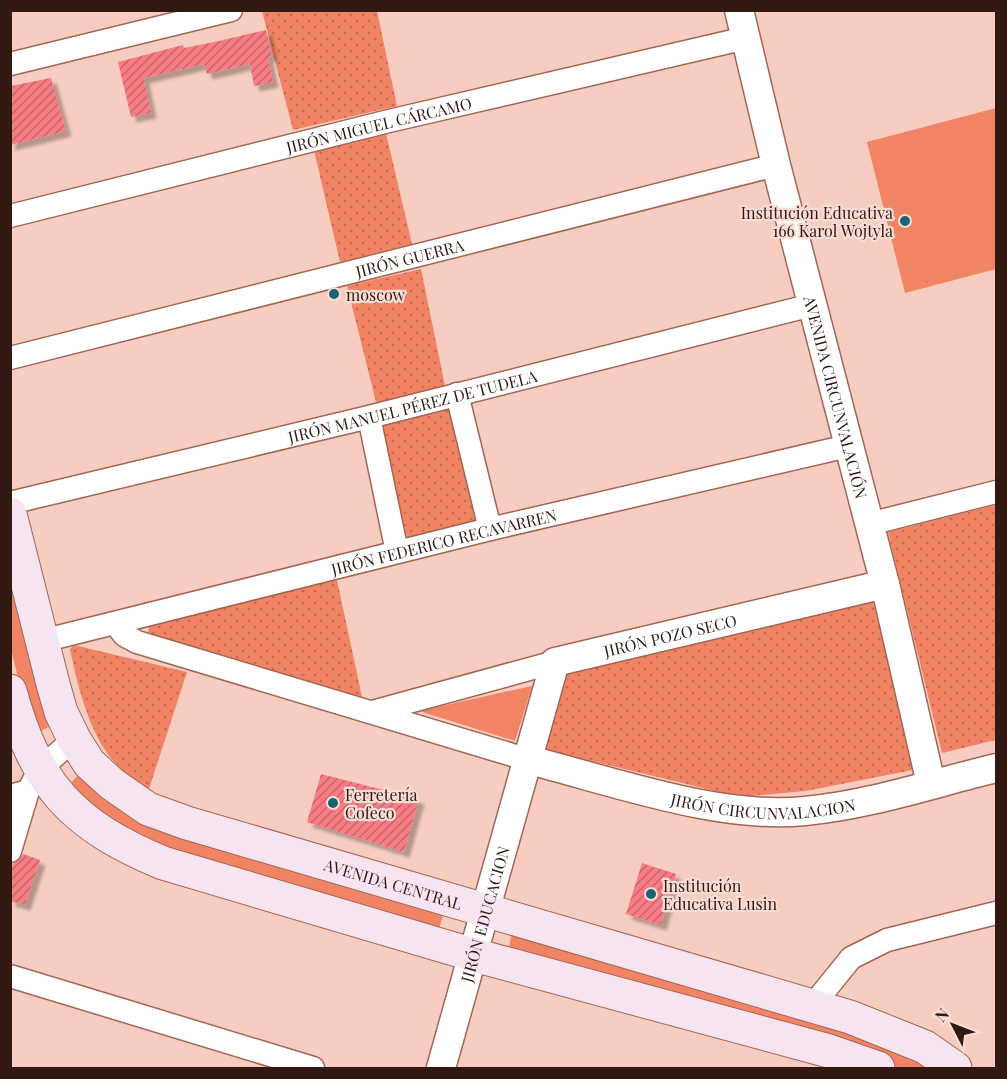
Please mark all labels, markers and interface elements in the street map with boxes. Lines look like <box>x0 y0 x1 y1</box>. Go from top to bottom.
street label: JIRÓN MIGUEL CÁRCAMO <box>283 92 474 157</box>
place label: Institución Educativa 166 Karol Wojtyla <box>741 202 893 241</box>
marker: Institución Educativa 166 Karol Wojtyla <box>898 214 912 228</box>
street label: JIRÓN GUERRA <box>352 233 467 281</box>
place label: moscow <box>346 284 406 305</box>
marker: moscow <box>327 287 341 301</box>
street label: AVENIDA CIRCUNVALACIÓN <box>800 292 873 501</box>
street label: JIRÓN MANUEL PÉREZ DE TUDELA <box>285 364 540 447</box>
street label: JIRÓN FEDERICO RECAVARREN <box>328 503 559 579</box>
street label: JIRÓN POZO SECO <box>601 609 739 661</box>
place label: Ferretería Cofeco <box>345 784 417 823</box>
street label: JIRÓN CIRCUNVALACION <box>668 787 857 823</box>
marker: Ferretería Cofeco <box>326 796 340 810</box>
street label: JIRÓN EDUCACION <box>455 844 513 985</box>
street label: AVENIDA CENTRAL <box>321 853 465 913</box>
place label: Institución Educativa Lusin <box>663 875 777 914</box>
marker: Institución Educativa Lusin <box>644 887 658 901</box>
north arrow <box>923 995 983 1055</box>
text: N <box>930 1003 953 1026</box>

